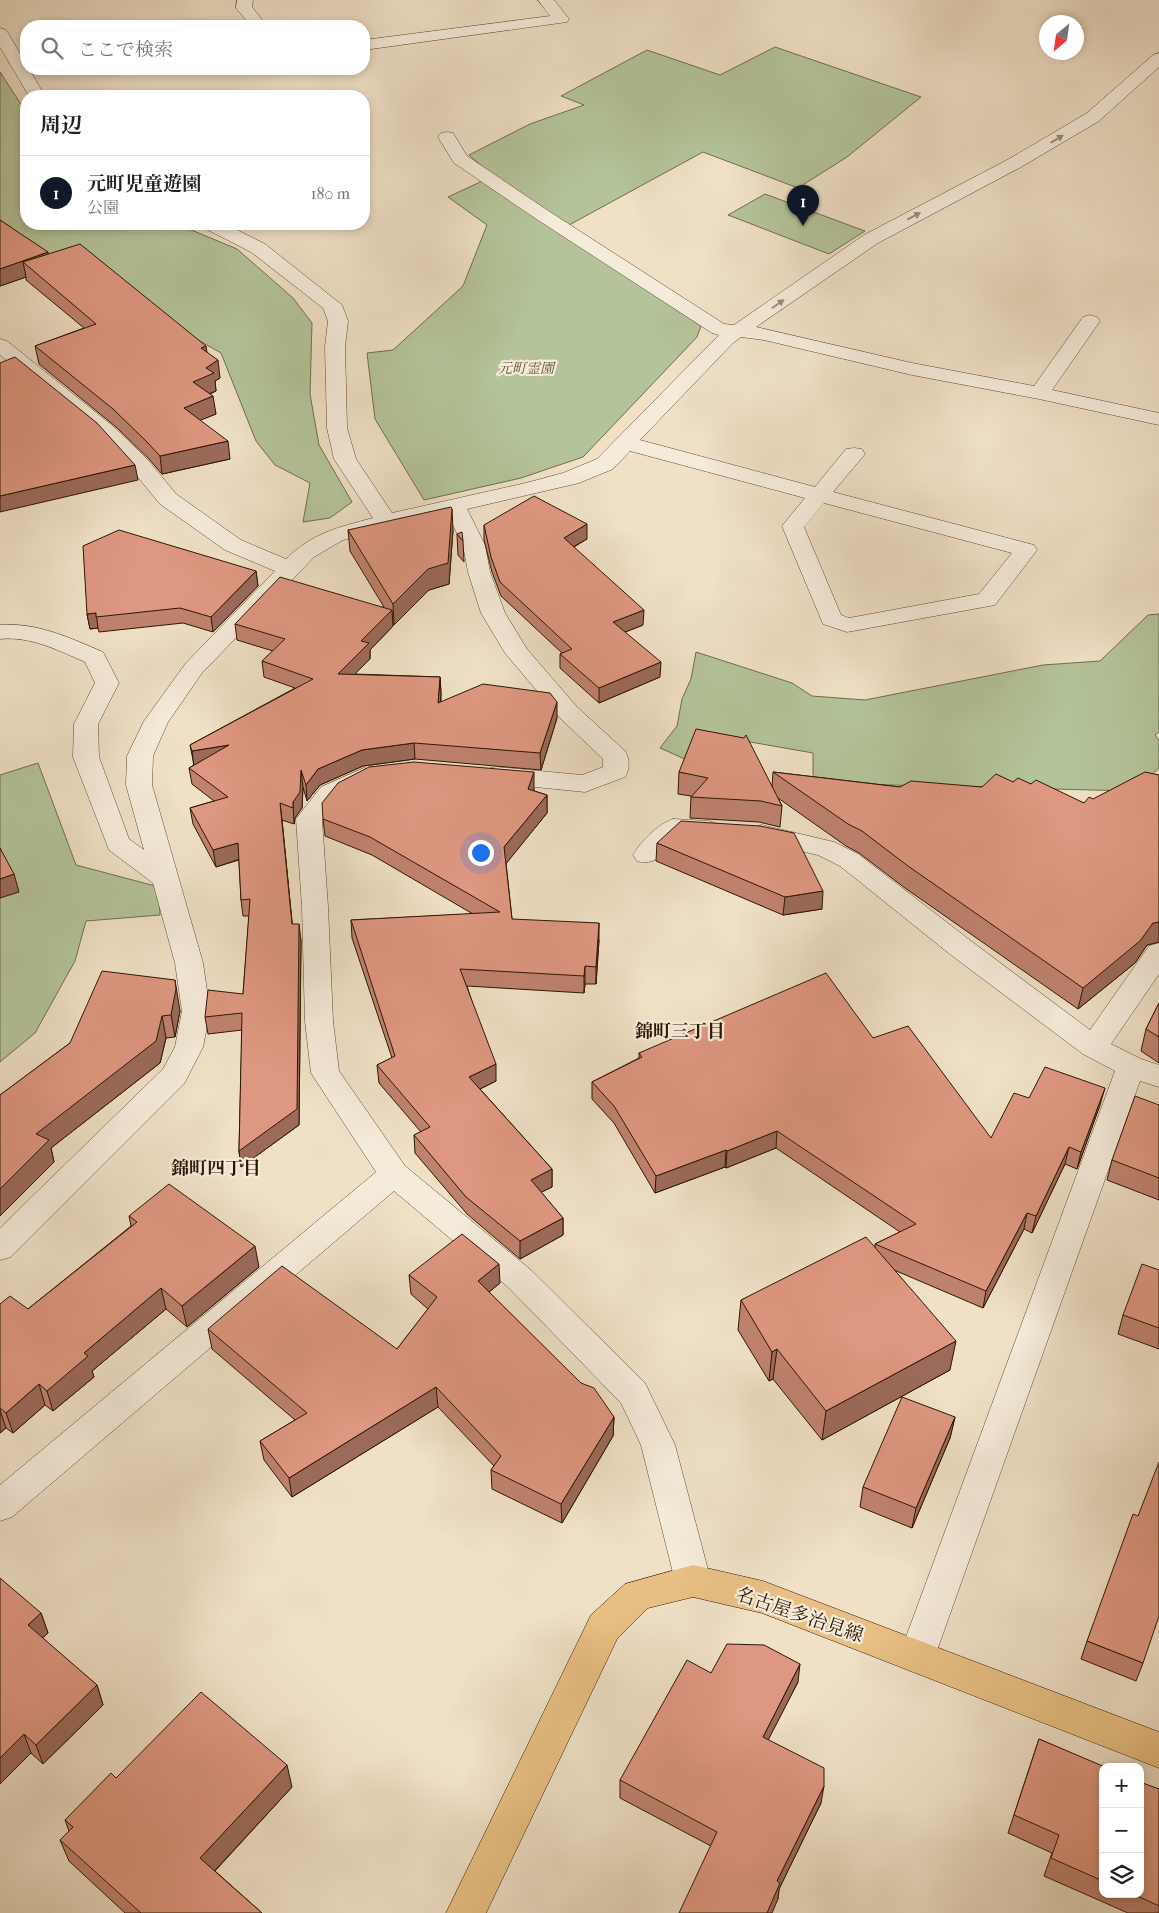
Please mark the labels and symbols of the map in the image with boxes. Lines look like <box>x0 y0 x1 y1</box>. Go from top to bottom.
north arrow <box>1039 15 1084 60</box>
one-way arrow <box>1050 134 1063 143</box>
pin: 1 <box>787 185 819 226</box>
one-way arrow <box>907 212 921 220</box>
one-way arrow <box>771 299 784 309</box>
park label: 元町霊園 <box>498 360 556 377</box>
your location <box>468 840 494 866</box>
district label: 錦町三丁目 <box>635 1021 725 1042</box>
district label: 錦町四丁目 <box>171 1158 261 1179</box>
street label: 名古屋多治見線 <box>733 1583 866 1647</box>

